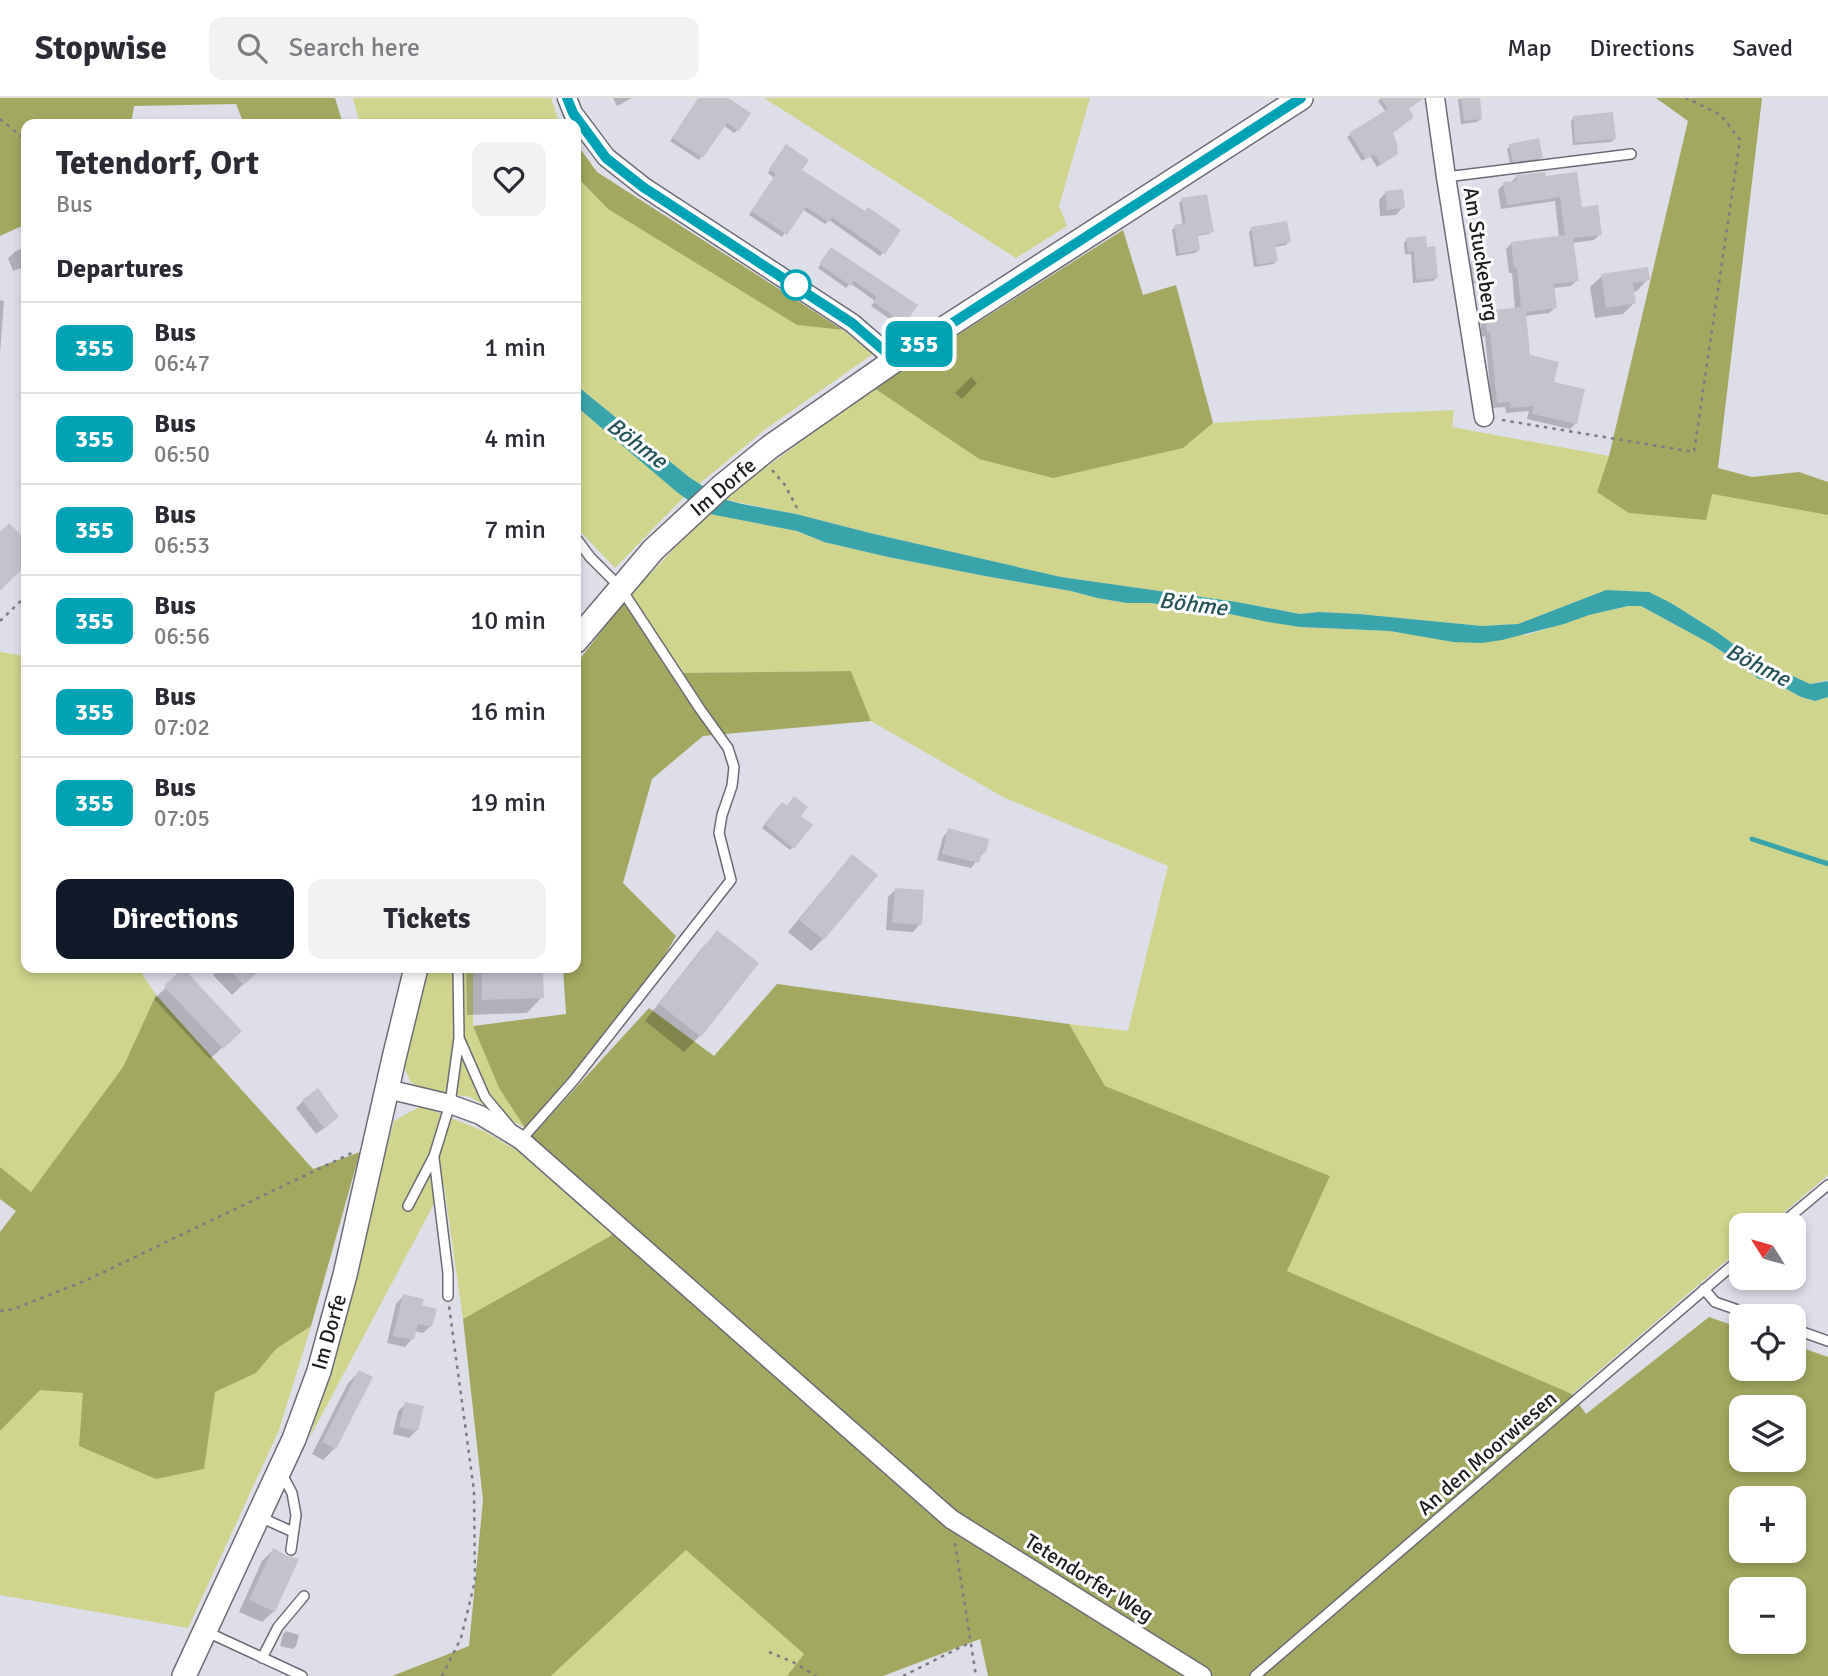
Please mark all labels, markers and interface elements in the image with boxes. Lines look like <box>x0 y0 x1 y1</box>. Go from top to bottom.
search box <box>209 17 699 80</box>
text: Stopwise <box>35 28 167 69</box>
icon: search <box>233 29 271 67</box>
text: Search here <box>289 32 420 64</box>
text: Map <box>1507 33 1552 63</box>
text: Directions <box>1590 33 1695 63</box>
text: Saved <box>1733 33 1793 63</box>
button: heart <box>472 142 546 216</box>
text: Tetendorf, Ort <box>56 143 259 184</box>
street label: Am Stuckeberg <box>1458 185 1504 323</box>
text: Bus <box>56 190 93 219</box>
text: Departures <box>56 253 183 285</box>
unlabelled marker <box>781 270 811 300</box>
text: Bus <box>154 317 196 349</box>
line badge: 355 <box>879 321 959 367</box>
text: 355 <box>900 329 938 359</box>
text: 1 min <box>484 332 546 364</box>
text: 355 <box>75 333 114 363</box>
text: 06:47 <box>154 349 210 378</box>
text: Bus <box>154 408 196 440</box>
water label: Böhme <box>601 411 674 476</box>
text: 4 min <box>484 423 546 455</box>
text: 355 <box>75 424 114 454</box>
text: 06:50 <box>154 440 210 469</box>
street label: Im Dorfe <box>685 452 761 522</box>
text: Bus <box>154 499 196 531</box>
text: 7 min <box>484 514 546 546</box>
text: 355 <box>75 515 114 545</box>
text: 06:53 <box>154 531 210 560</box>
water label: Böhme <box>1157 585 1230 623</box>
text: Bus <box>154 590 196 622</box>
text: 10 min <box>470 605 546 637</box>
text: 355 <box>75 606 114 636</box>
text: 06:56 <box>154 622 210 651</box>
water label: Böhme <box>1721 637 1796 694</box>
text: Bus <box>154 681 196 713</box>
text: 16 min <box>470 696 546 728</box>
text: 355 <box>75 697 114 727</box>
text: 07:02 <box>154 713 210 742</box>
text: Bus <box>154 772 196 804</box>
text: 19 min <box>470 787 546 819</box>
text: 355 <box>75 788 114 818</box>
text: 07:05 <box>154 804 210 833</box>
button: Directions <box>56 879 294 959</box>
button: Tickets <box>308 879 546 959</box>
north arrow <box>1729 1213 1806 1290</box>
map controls <box>1729 1213 1806 1654</box>
street label: Im Dorfe <box>306 1291 352 1373</box>
button: locate <box>1729 1304 1806 1381</box>
street label: An den Moorwiesen <box>1412 1385 1562 1521</box>
button: layers <box>1729 1395 1806 1472</box>
button: + <box>1729 1486 1806 1563</box>
street label: Tetendorfer Weg <box>1020 1528 1158 1628</box>
button: − <box>1729 1577 1806 1654</box>

